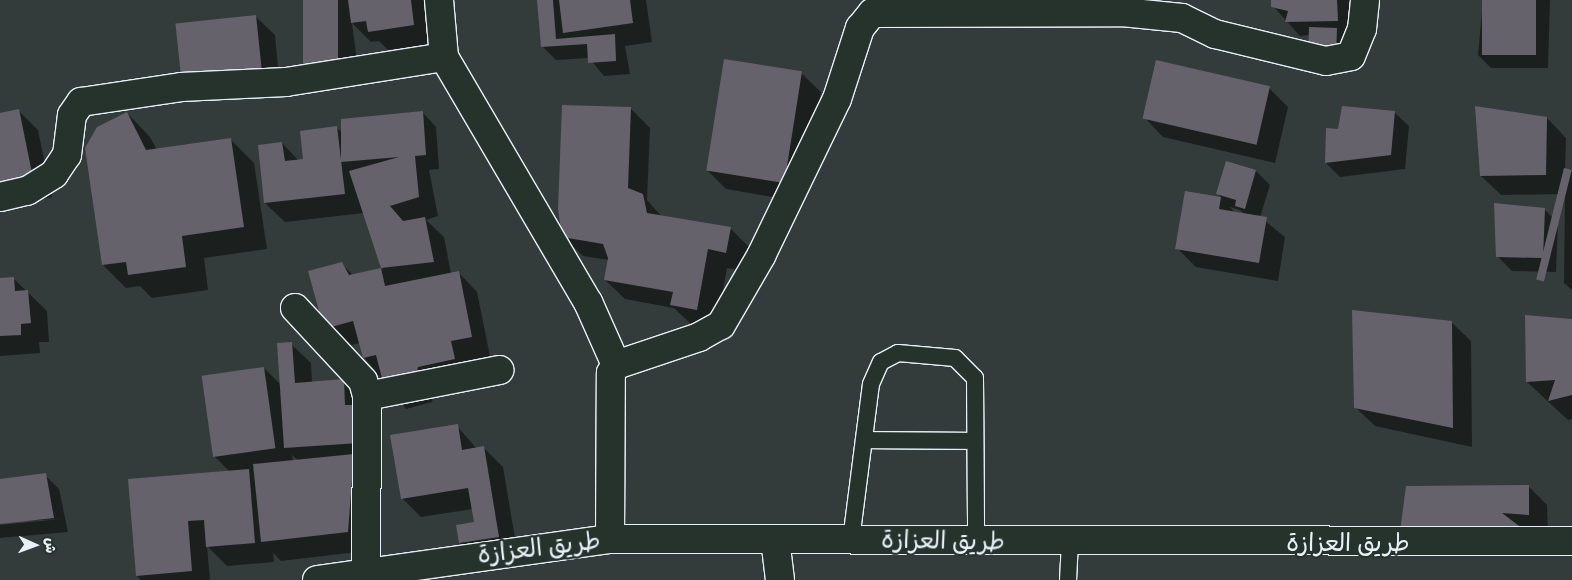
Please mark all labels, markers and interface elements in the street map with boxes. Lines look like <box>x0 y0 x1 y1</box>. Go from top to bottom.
north arrow <box>10 520 60 570</box>
street label: طريق العزازة <box>881 525 1005 557</box>
street label: طريق العزازة <box>476 526 602 570</box>
street label: طريق العزازة <box>1286 528 1410 558</box>
text: ش <box>42 538 59 554</box>

